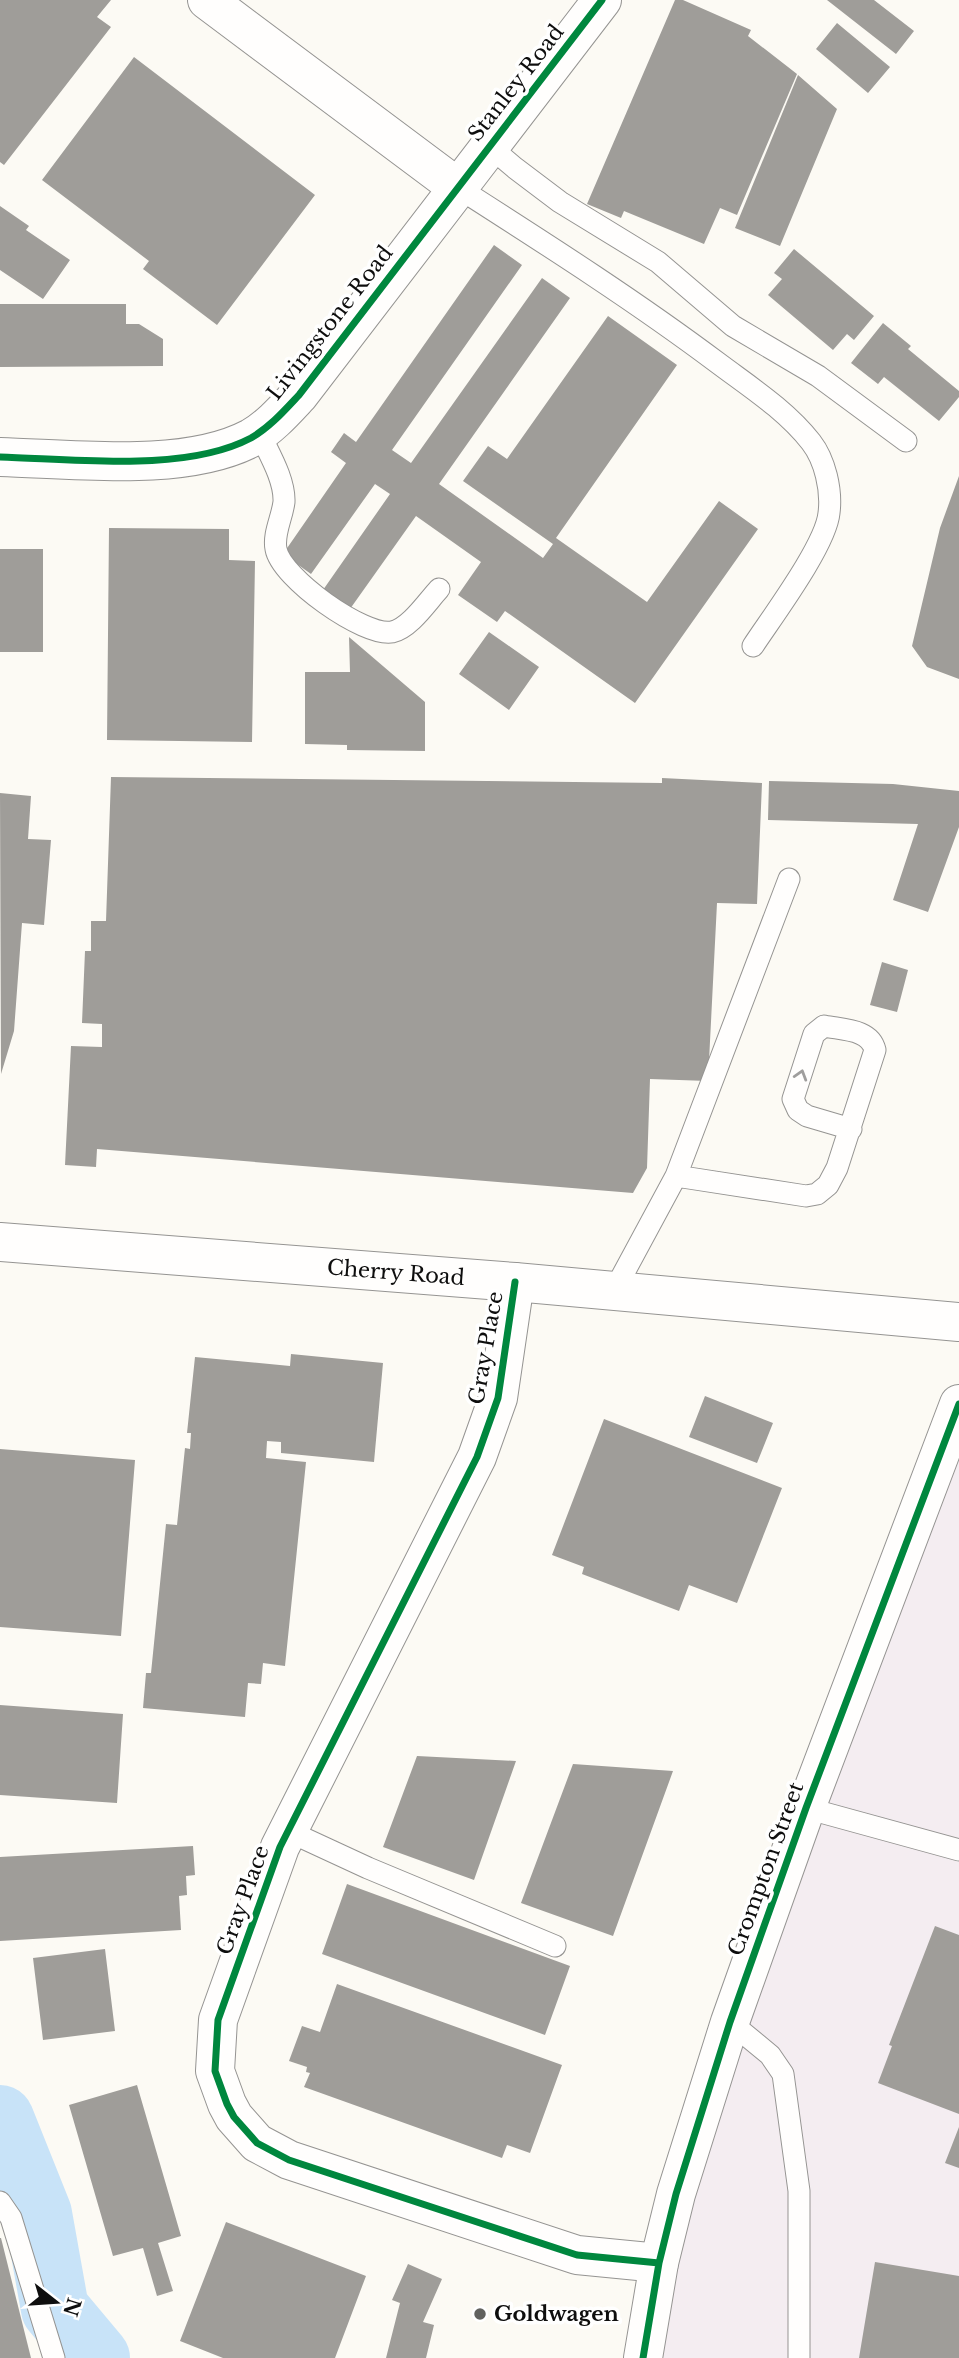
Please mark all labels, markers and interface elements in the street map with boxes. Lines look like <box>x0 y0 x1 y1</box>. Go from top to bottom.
street label: Stanley Road <box>462 20 570 146</box>
street label: Livingstone Road <box>262 241 398 405</box>
one-way arrow <box>792 1070 807 1082</box>
street label: Cherry Road <box>326 1254 466 1291</box>
street label: Gray Place <box>463 1289 509 1407</box>
street label: Crompton Street <box>723 1779 809 1959</box>
street label: Gray Place <box>211 1842 275 1958</box>
north arrow <box>21 2267 91 2337</box>
text: N <box>58 2295 85 2319</box>
place label: Goldwagen <box>494 2301 619 2327</box>
marker: Goldwagen <box>472 2306 488 2322</box>

